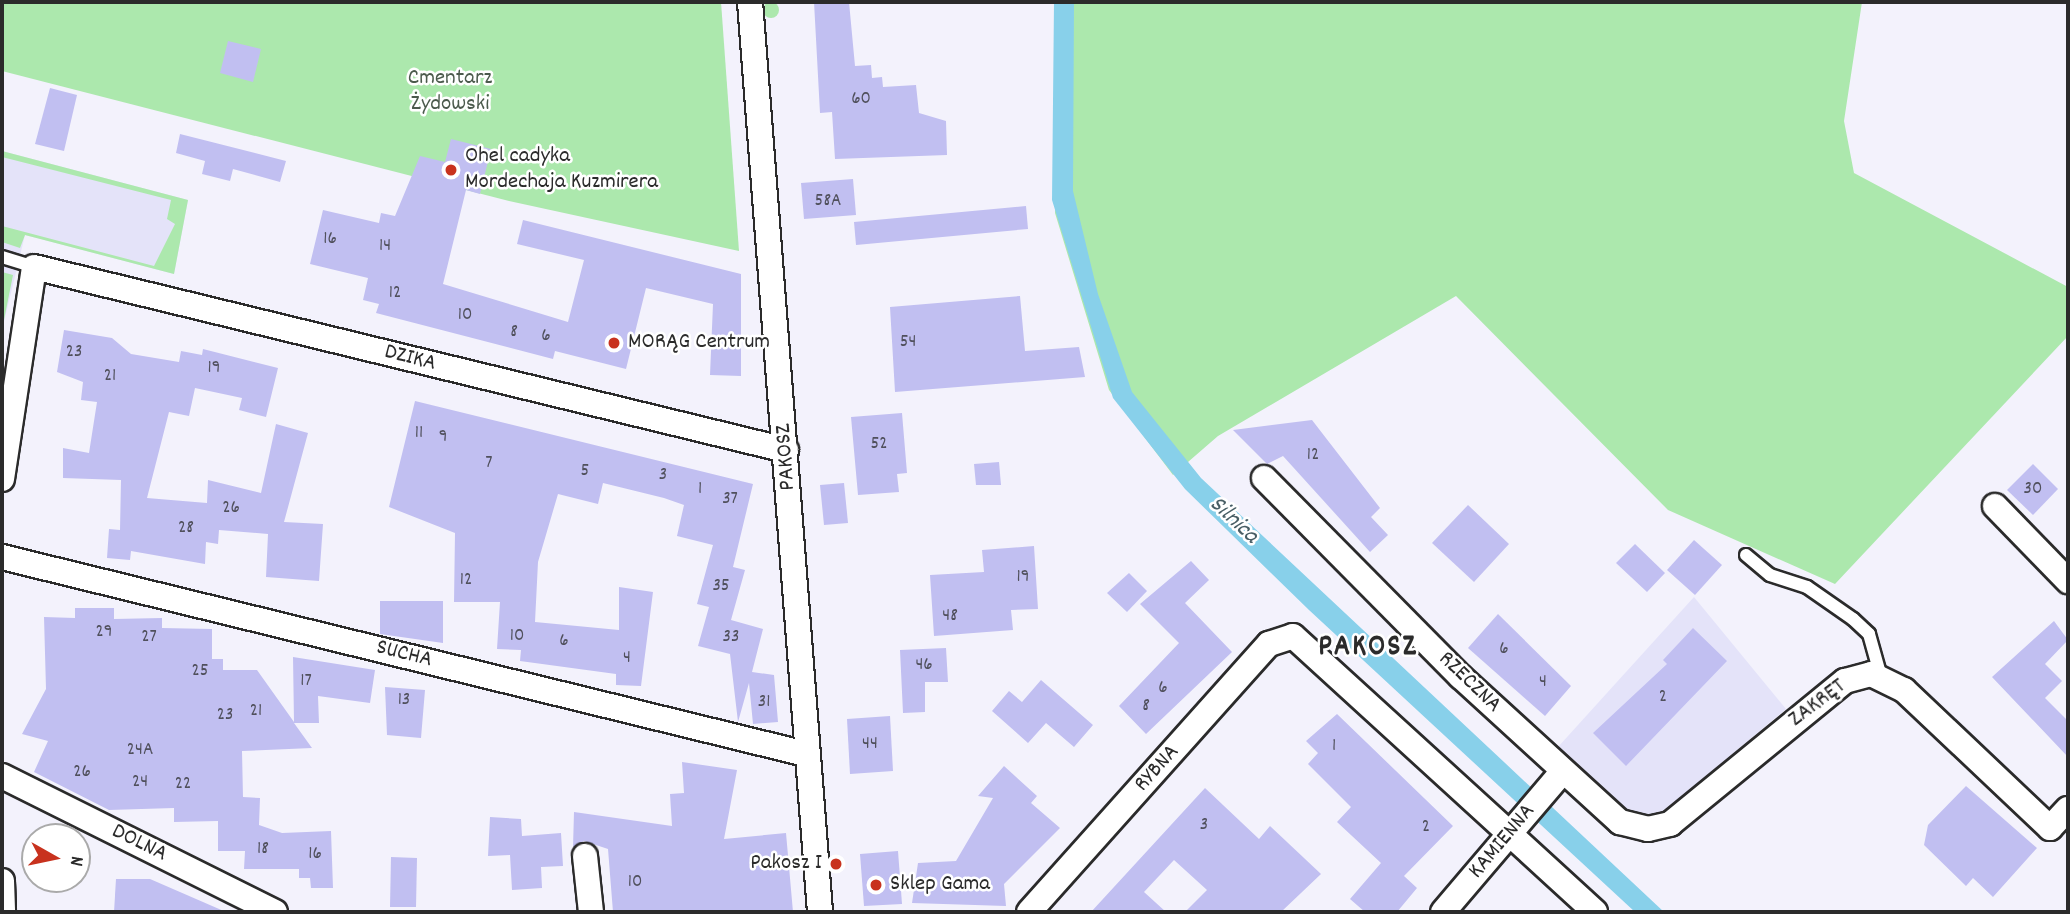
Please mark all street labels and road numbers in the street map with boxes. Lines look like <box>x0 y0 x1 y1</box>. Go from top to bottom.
street label: DZIKA <box>381 339 439 379</box>
street label: PAKOSZ <box>771 423 803 491</box>
street label: SUCHA <box>373 635 435 675</box>
street label: RZECZNA <box>1432 646 1506 720</box>
street label: ZAKRĘT <box>1784 674 1852 734</box>
street label: RYBNA <box>1130 740 1186 798</box>
street label: KAMIENNA <box>1464 799 1542 885</box>
street label: DOLNA <box>107 819 171 869</box>

